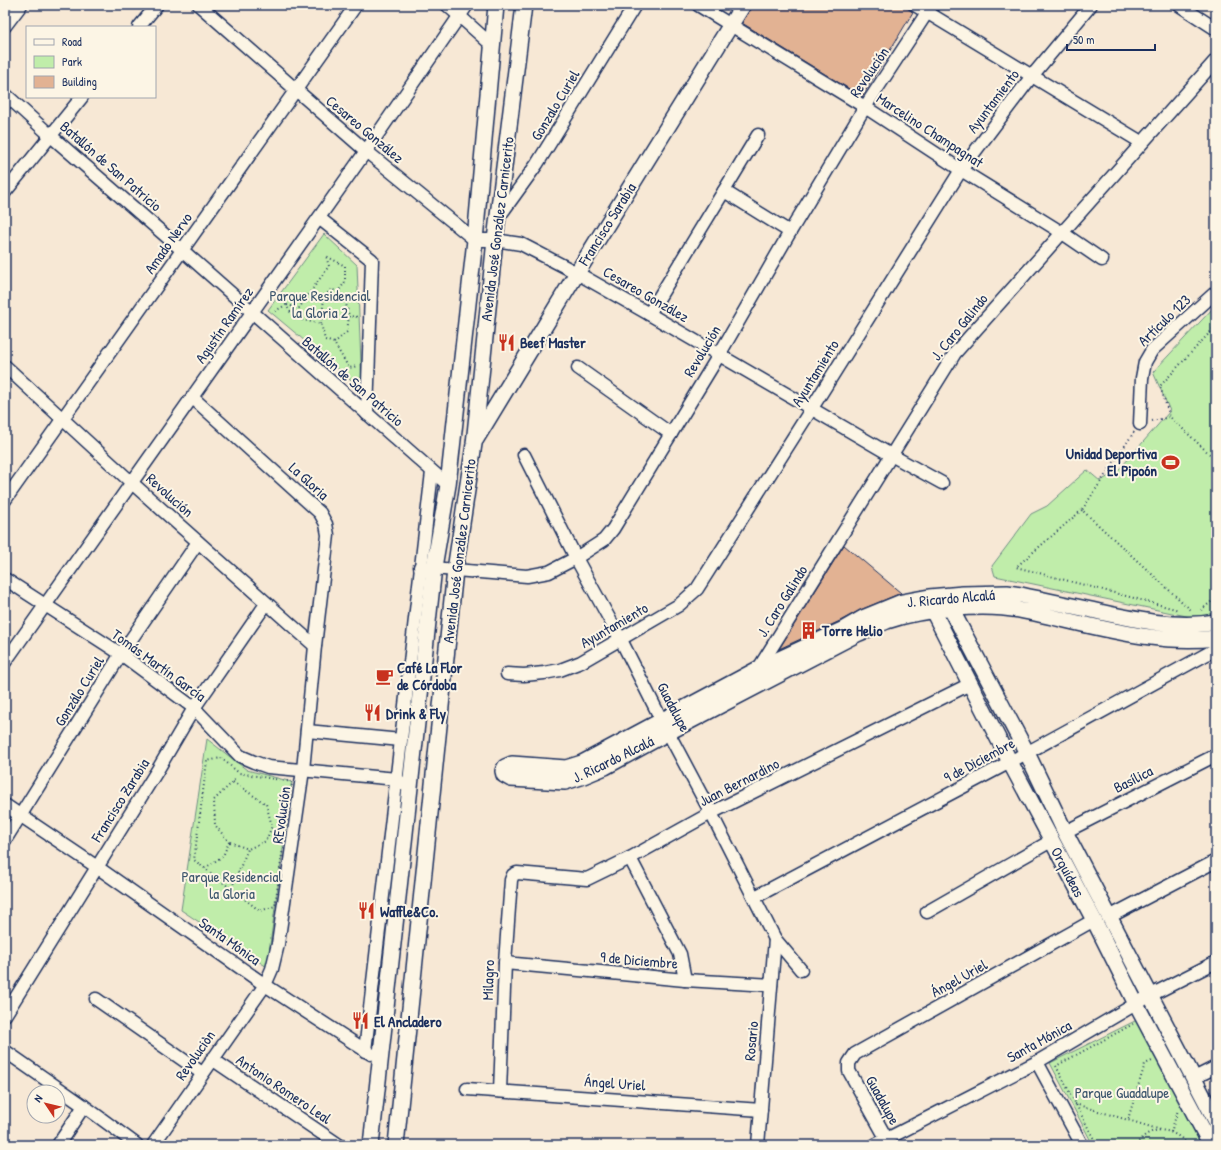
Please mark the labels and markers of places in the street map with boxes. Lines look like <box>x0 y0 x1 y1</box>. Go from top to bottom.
restaurant icon: Beef Master <box>497 332 517 352</box>
place label: Beef Master <box>520 332 586 353</box>
place label: Unidad Deportiva El Pipoón <box>1066 443 1157 482</box>
sports icon: Unidad Deportiva El Pipoón <box>1160 452 1180 472</box>
building icon: Torre Helio <box>799 620 819 640</box>
place label: Torre Helio <box>821 620 882 641</box>
place label: Café La Flor de Córdoba <box>397 657 462 695</box>
cafe icon: Café La Flor de Córdoba <box>374 666 394 686</box>
restaurant icon: Drink & Fly <box>363 703 383 723</box>
place label: Drink & Fly <box>386 703 447 725</box>
restaurant icon: Waffle&Co. <box>357 901 377 921</box>
place label: Waffle&Co. <box>380 901 438 922</box>
restaurant icon: El Ancladero <box>351 1011 371 1031</box>
place label: El Ancladero <box>374 1011 442 1032</box>

